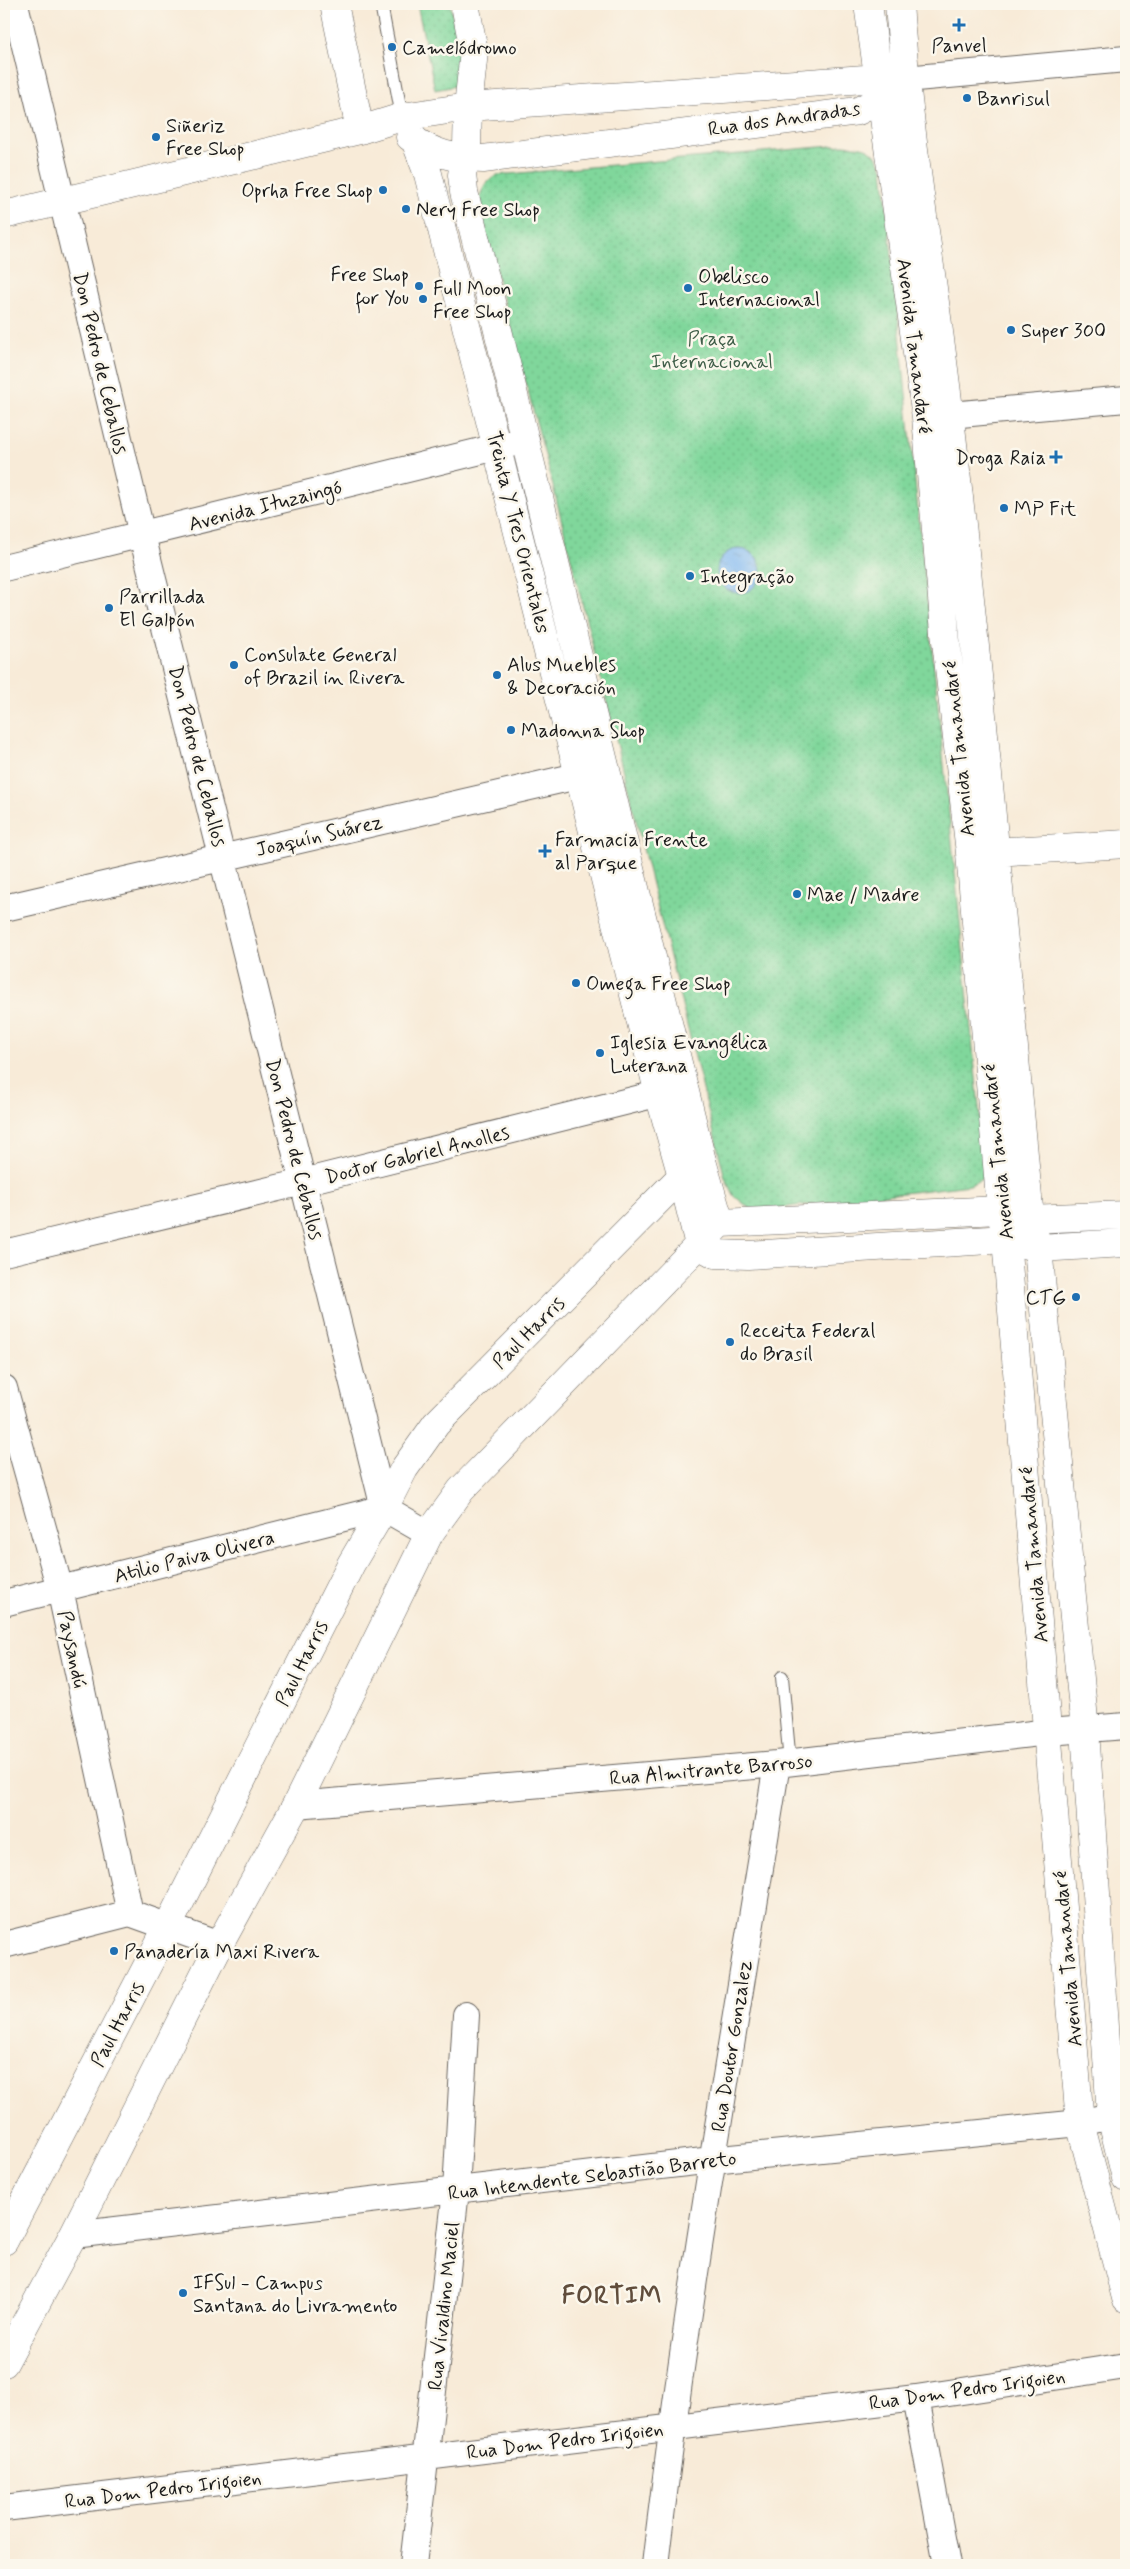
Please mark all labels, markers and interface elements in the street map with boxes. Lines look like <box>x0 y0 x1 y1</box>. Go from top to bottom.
marker: Panvel <box>953 19 965 31</box>
place label: Panvel <box>931 33 987 60</box>
place label: Camelódromo <box>402 35 517 62</box>
marker: Camelódromo <box>386 41 398 53</box>
place label: Banrisul <box>977 86 1050 113</box>
marker: Banrisul <box>961 92 973 104</box>
street label: Rua dos Andradas <box>706 95 862 144</box>
place label: Siñeriz Free Shop <box>166 113 245 163</box>
marker: Siñeriz Free Shop <box>150 131 162 143</box>
place label: Oprha Free Shop <box>241 178 373 205</box>
marker: Oprha Free Shop <box>377 184 389 196</box>
place label: Nery Free Shop <box>416 197 540 224</box>
marker: Nery Free Shop <box>400 203 412 215</box>
street label: Avenida Tamandaré <box>889 257 938 436</box>
place label: Free Shop for You <box>330 262 409 314</box>
place label: Obelisco Internacional <box>698 264 820 314</box>
street label: Don Pedro de Ceballos <box>65 270 134 457</box>
place label: Full Moon Free Shop <box>433 276 512 326</box>
marker: Free Shop for You <box>413 280 425 292</box>
marker: Obelisco Internacional <box>682 282 694 294</box>
marker: Full Moon Free Shop <box>417 293 429 305</box>
place label: Super 300 <box>1021 318 1106 345</box>
marker: Super 300 <box>1005 324 1017 336</box>
park label: Praça Internacional <box>651 326 773 376</box>
street label: Treinta Y Tres Orientales <box>479 428 556 636</box>
place label: Droga Raia <box>955 445 1046 472</box>
marker: Droga Raia <box>1050 451 1062 463</box>
street label: Avenida Ituzaingó <box>186 474 345 540</box>
place label: MP Fit <box>1014 496 1077 523</box>
marker: MP Fit <box>998 502 1010 514</box>
place label: Integração <box>700 564 794 592</box>
marker: Integração <box>684 570 696 582</box>
place label: Parrillada El Galpón <box>119 584 205 634</box>
marker: Parrillada El Galpón <box>103 602 115 614</box>
place label: Consulate General of Brazil in Rivera <box>244 642 406 692</box>
place label: Alus Muebles & Decoración <box>507 652 616 702</box>
marker: Consulate General of Brazil in Rivera <box>228 659 240 671</box>
street label: Avenida Tamandaré <box>937 660 982 838</box>
street label: Don Pedro de Ceballos <box>161 663 232 850</box>
marker: Alus Muebles & Decoración <box>491 669 503 681</box>
place label: Madonna Shop <box>521 718 645 745</box>
marker: Madonna Shop <box>505 724 517 736</box>
street label: Joaquín Suárez <box>253 809 386 864</box>
place label: Farmacia Frente al Parque <box>555 827 708 877</box>
marker: Farmacia Frente al Parque <box>539 845 551 857</box>
place label: Mae / Madre <box>807 882 920 909</box>
marker: Mae / Madre <box>791 888 803 900</box>
place label: Omega Free Shop <box>586 971 731 1000</box>
marker: Omega Free Shop <box>570 977 582 989</box>
place label: Iglesia Evangélica Luterana <box>610 1030 768 1080</box>
marker: Iglesia Evangélica Luterana <box>594 1047 606 1059</box>
street label: Don Pedro de Ceballos <box>258 1056 329 1243</box>
street label: Avenida Tamandaré <box>976 1063 1021 1241</box>
street label: Doctor Gabriel Anolles <box>322 1119 512 1191</box>
place label: CTG <box>1025 1285 1066 1312</box>
street label: Paul Harris <box>487 1291 571 1375</box>
marker: CTG <box>1070 1291 1082 1303</box>
place label: Receita Federal do Brasil <box>740 1318 875 1368</box>
marker: Receita Federal do Brasil <box>724 1336 736 1348</box>
street label: Avenida Tamandaré <box>1013 1466 1056 1644</box>
street label: Atilio Paiva Olivera <box>111 1524 277 1590</box>
street label: Paysandú <box>50 1608 93 1691</box>
street label: Paul Harris <box>269 1616 335 1711</box>
street label: Rua Almitrante Barroso <box>608 1748 814 1793</box>
street label: Avenida Tamandaré <box>1047 1870 1090 2048</box>
place label: Panadería Maxi Rivera <box>124 1939 320 1966</box>
marker: Panadería Maxi Rivera <box>108 1945 120 1957</box>
street label: Rua Doutor Gonzalez <box>706 1958 759 2134</box>
street label: Paul Harris <box>85 1977 152 2072</box>
street label: Rua Intendente Sebastião Barreto <box>447 2145 738 2208</box>
street label: Rua Vivaldino Maciel <box>422 2220 467 2392</box>
place label: IFSul - Campus Santana do Livramento <box>193 2270 397 2320</box>
district label: FORTIM <box>562 2280 662 2313</box>
marker: IFSul - Campus Santana do Livramento <box>177 2287 189 2299</box>
street label: Rua Dom Pedro Irigoien <box>867 2363 1067 2420</box>
street label: Rua Dom Pedro Irigoien <box>465 2416 665 2469</box>
street label: Rua Dom Pedro Irigoien <box>63 2465 263 2518</box>

